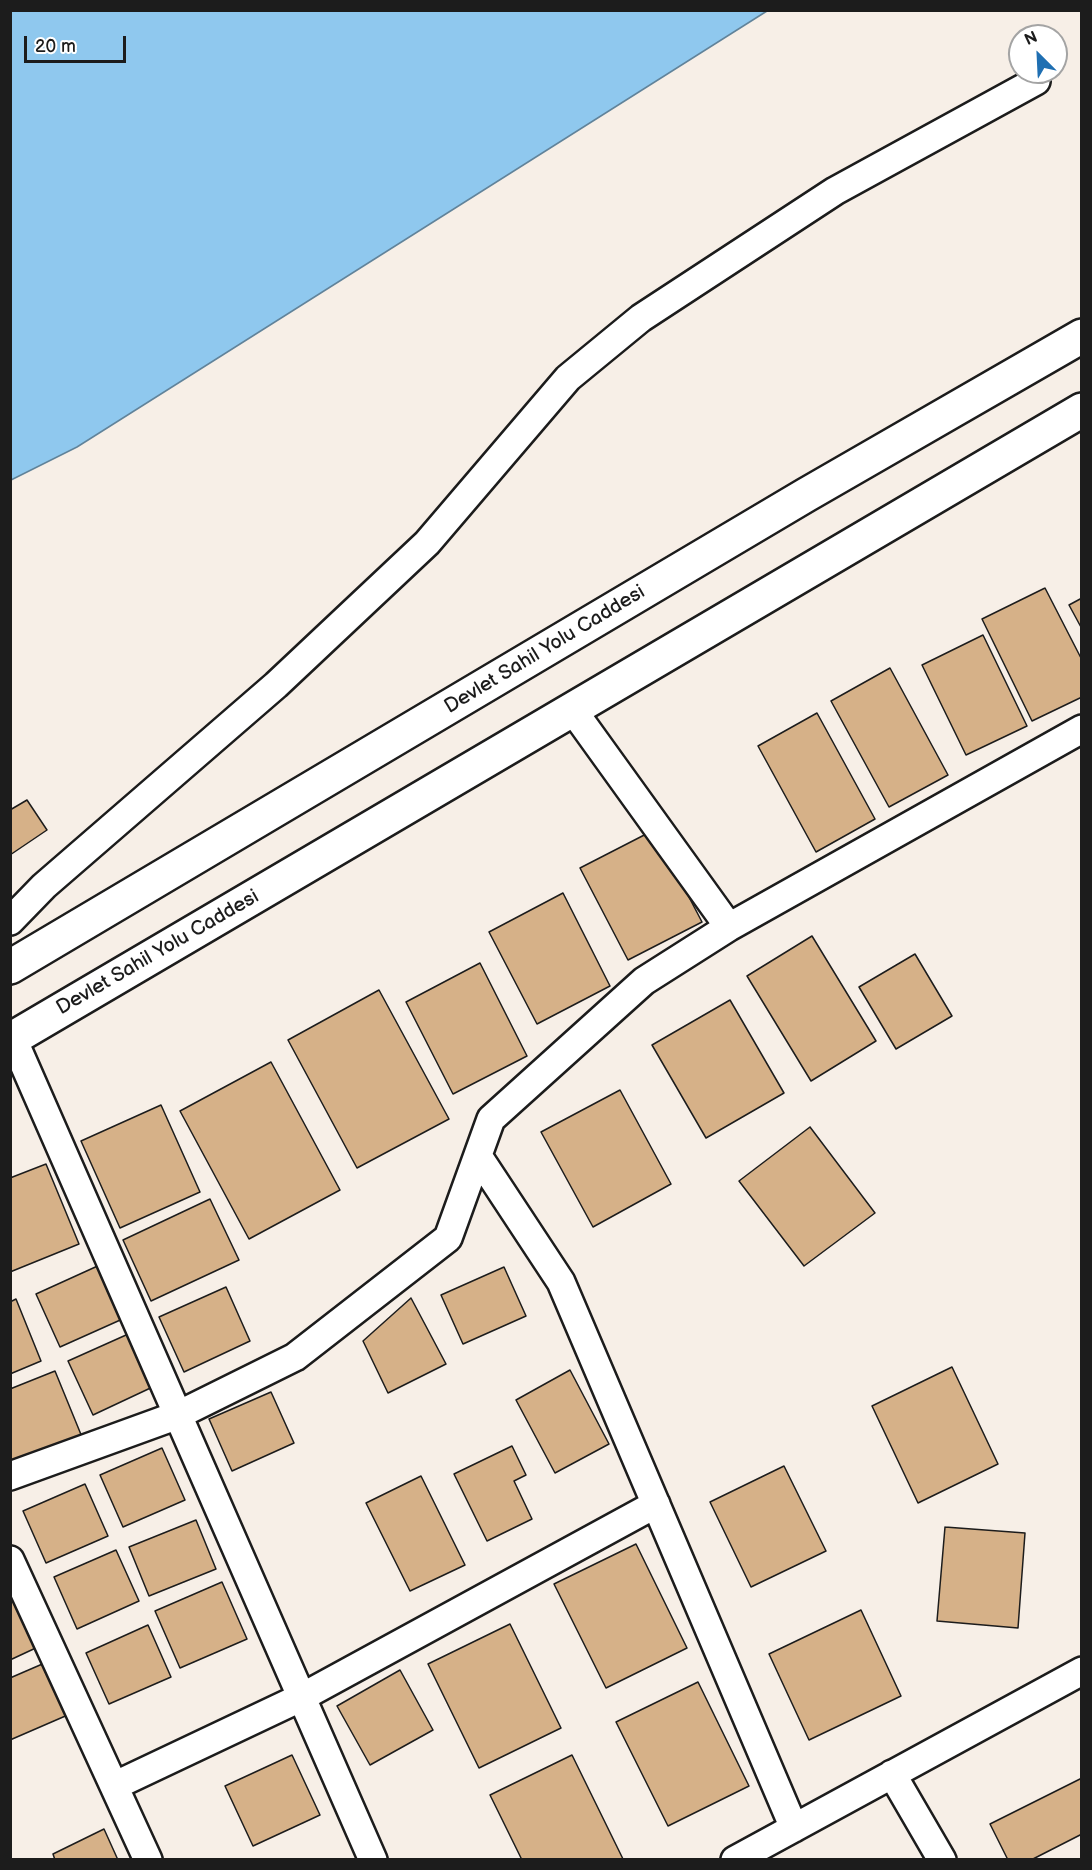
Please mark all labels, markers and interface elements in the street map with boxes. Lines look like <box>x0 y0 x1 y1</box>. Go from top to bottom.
scale bar <box>27 24 129 62</box>
north arrow <box>1008 24 1068 84</box>
text: N <box>1022 28 1041 50</box>
text: 20 m <box>35 36 76 57</box>
street label: Devlet Sahil Yolu Caddesi <box>440 581 650 719</box>
street label: Devlet Sahil Yolu Caddesi <box>53 885 263 1021</box>

